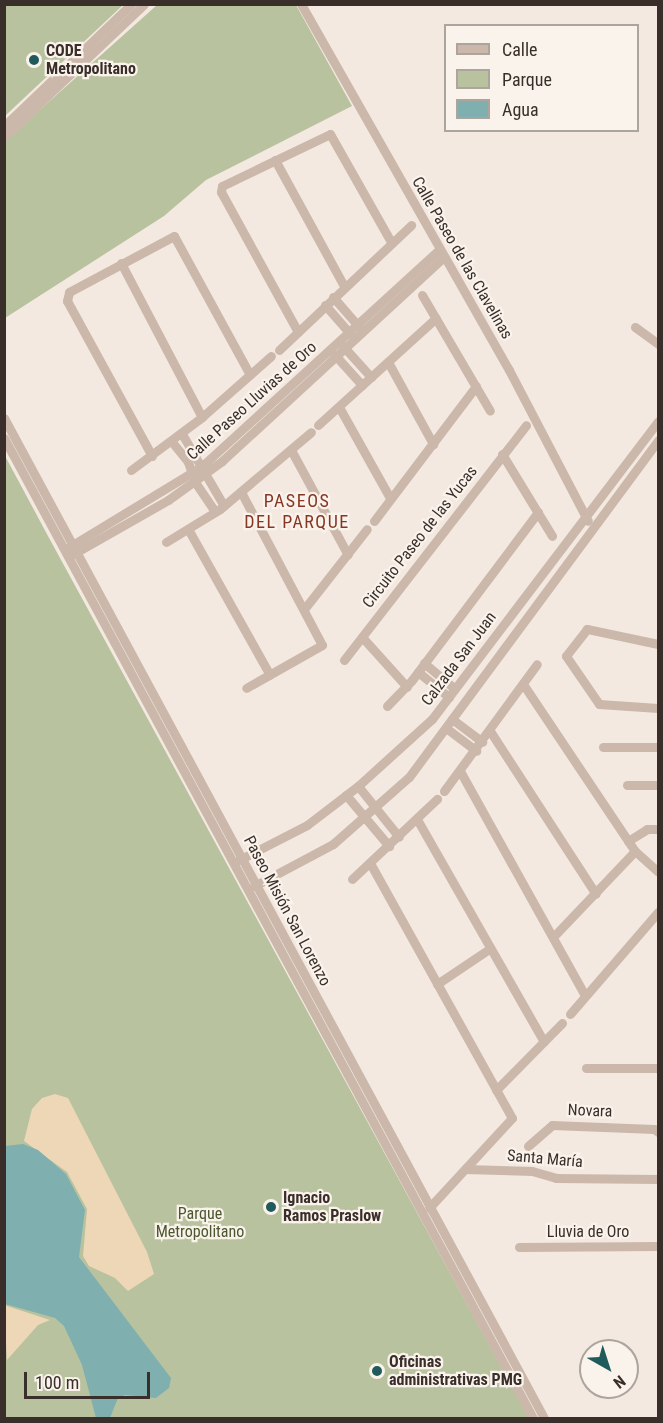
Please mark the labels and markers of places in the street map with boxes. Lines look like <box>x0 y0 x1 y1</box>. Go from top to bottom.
place label: CODE Metropolitano <box>46 41 136 79</box>
marker: CODE Metropolitano <box>27 53 41 67</box>
place label: Ignacio Ramos Praslow <box>283 1188 381 1226</box>
marker: Ignacio Ramos Praslow <box>264 1200 278 1214</box>
place label: Oficinas administrativas PMG <box>389 1352 522 1390</box>
marker: Oficinas administrativas PMG <box>370 1364 384 1378</box>

